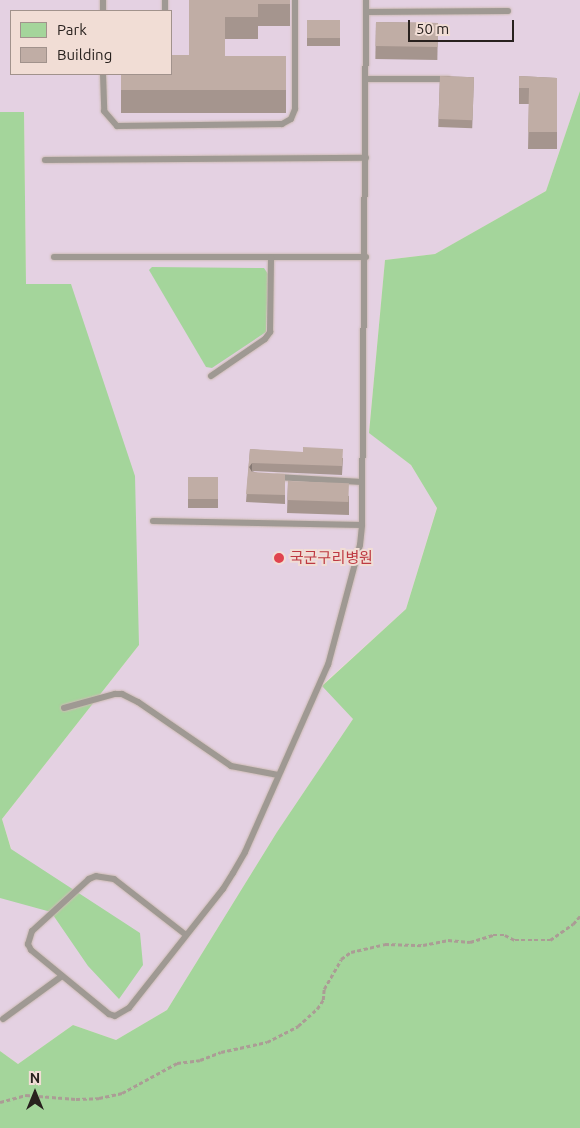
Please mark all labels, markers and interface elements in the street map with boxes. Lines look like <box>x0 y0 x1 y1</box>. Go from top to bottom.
legend <box>10 10 172 75</box>
scale bar <box>410 10 516 42</box>
text: 50 m <box>416 20 449 37</box>
text: Park <box>57 21 87 38</box>
text: Building <box>57 46 112 63</box>
place label: 국군구리병원 <box>290 549 373 567</box>
marker: 국군구리병원 <box>272 551 286 565</box>
north arrow <box>10 1068 60 1118</box>
text: N <box>30 1070 40 1086</box>

